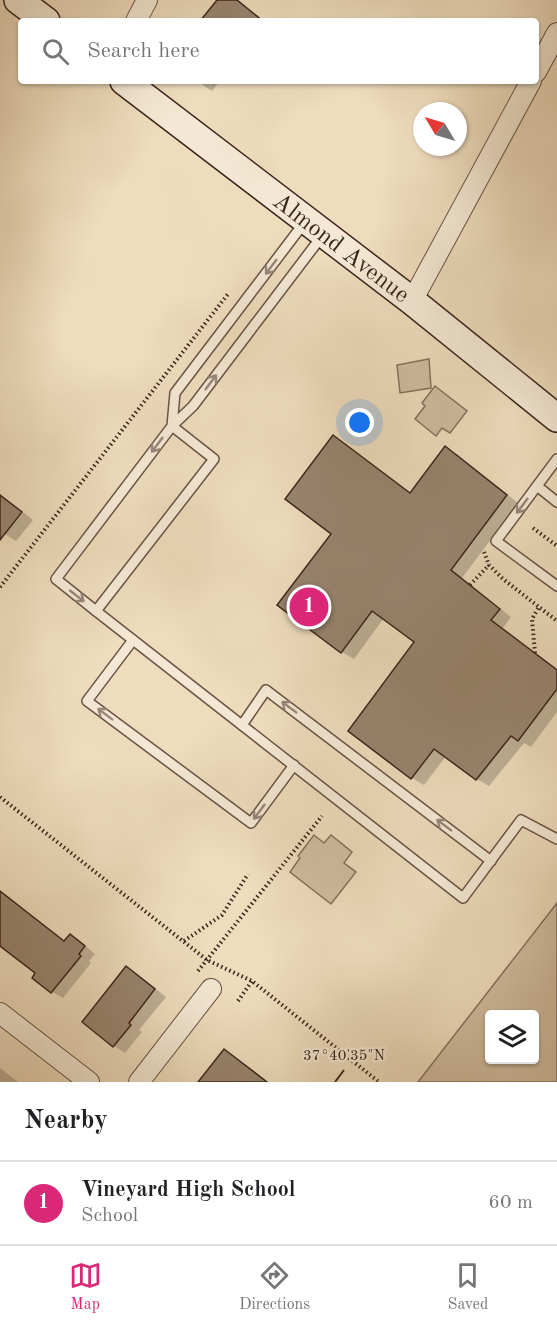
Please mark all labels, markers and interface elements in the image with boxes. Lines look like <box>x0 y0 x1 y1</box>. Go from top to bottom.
search box <box>18 18 539 84</box>
icon: search <box>39 35 72 68</box>
text: Search here <box>87 40 200 62</box>
north arrow <box>413 102 467 156</box>
street label: Almond Avenue <box>268 190 413 308</box>
one-way arrow <box>264 259 277 275</box>
one-way arrow <box>205 375 217 391</box>
your location <box>345 408 374 437</box>
one-way arrow <box>151 437 163 453</box>
one-way arrow <box>516 498 528 514</box>
pin: 1 <box>290 584 328 630</box>
one-way arrow <box>69 589 85 602</box>
one-way arrow <box>281 701 297 714</box>
one-way arrow <box>98 708 114 720</box>
one-way arrow <box>253 804 265 820</box>
one-way arrow <box>436 819 452 832</box>
map controls <box>485 1010 539 1064</box>
button: layers <box>485 1010 539 1064</box>
text: 37°40'35"N <box>303 1049 385 1064</box>
text: Nearby <box>24 1108 108 1134</box>
text: Vineyard High School <box>81 1179 296 1201</box>
text: 1 <box>38 1193 49 1213</box>
text: 60 m <box>488 1193 533 1213</box>
text: School <box>81 1206 138 1226</box>
tab: Map <box>69 1259 102 1315</box>
tab: Directions <box>239 1259 310 1315</box>
tab: Saved <box>448 1259 488 1315</box>

